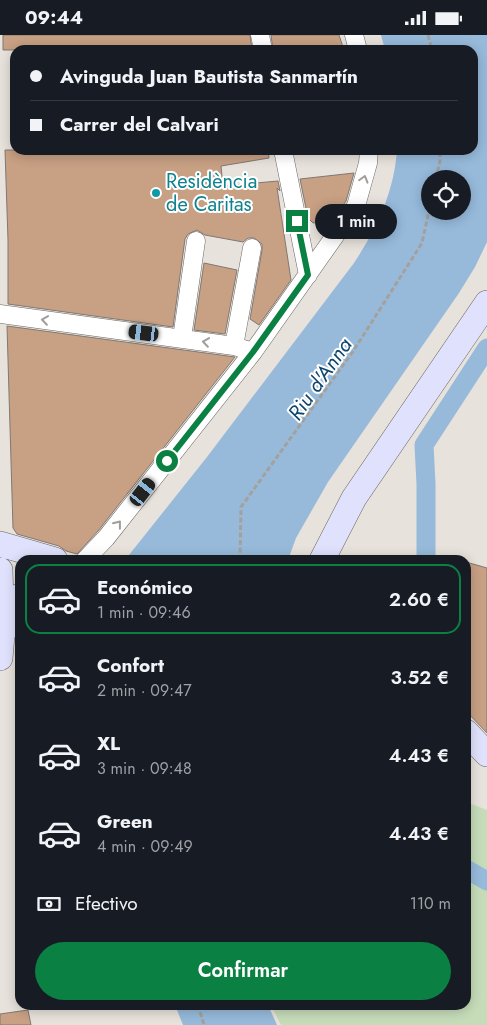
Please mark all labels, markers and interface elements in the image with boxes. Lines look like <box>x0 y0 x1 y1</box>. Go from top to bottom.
text: 09:44 <box>25 4 83 31</box>
text: Avinguda Juan Bautista Sanmartín <box>60 63 358 90</box>
text: Carrer del Calvari <box>60 111 219 138</box>
place label: Residència de Caritas <box>166 167 257 219</box>
map controls <box>421 170 471 220</box>
button: locate <box>421 170 471 220</box>
one-way arrow <box>358 176 368 184</box>
marker: Residència de Caritas <box>150 187 162 199</box>
callout: 1 min <box>314 203 397 239</box>
route end <box>286 210 308 232</box>
text: 1 min <box>337 210 375 233</box>
one-way arrow <box>40 315 48 326</box>
car <box>128 324 159 342</box>
water label: Riu d'Anna <box>281 331 360 426</box>
one-way arrow <box>201 337 209 348</box>
route start <box>156 450 178 472</box>
car <box>127 476 158 508</box>
one-way arrow <box>112 521 120 530</box>
text: Económico <box>97 574 193 601</box>
icon: car <box>37 577 82 622</box>
text: 2.60 € <box>389 586 449 613</box>
text: 1 min · 09:46 <box>97 601 191 624</box>
text: Confort <box>97 652 164 679</box>
icon: car <box>37 655 82 700</box>
text: 3.52 € <box>391 664 449 691</box>
text: 2 min · 09:47 <box>97 679 192 702</box>
text: XL <box>97 730 120 757</box>
icon: car <box>37 733 82 778</box>
text: 4.43 € <box>389 742 449 769</box>
text: 3 min · 09:48 <box>97 757 192 780</box>
text: Green <box>97 808 153 835</box>
icon: car <box>37 811 82 856</box>
text: 4.43 € <box>389 820 449 847</box>
text: 4 min · 09:49 <box>97 835 193 858</box>
icon: cash <box>35 890 63 918</box>
text: Efectivo <box>75 890 138 917</box>
text: 110 m <box>410 892 451 915</box>
button: Confirmar <box>35 942 451 1000</box>

